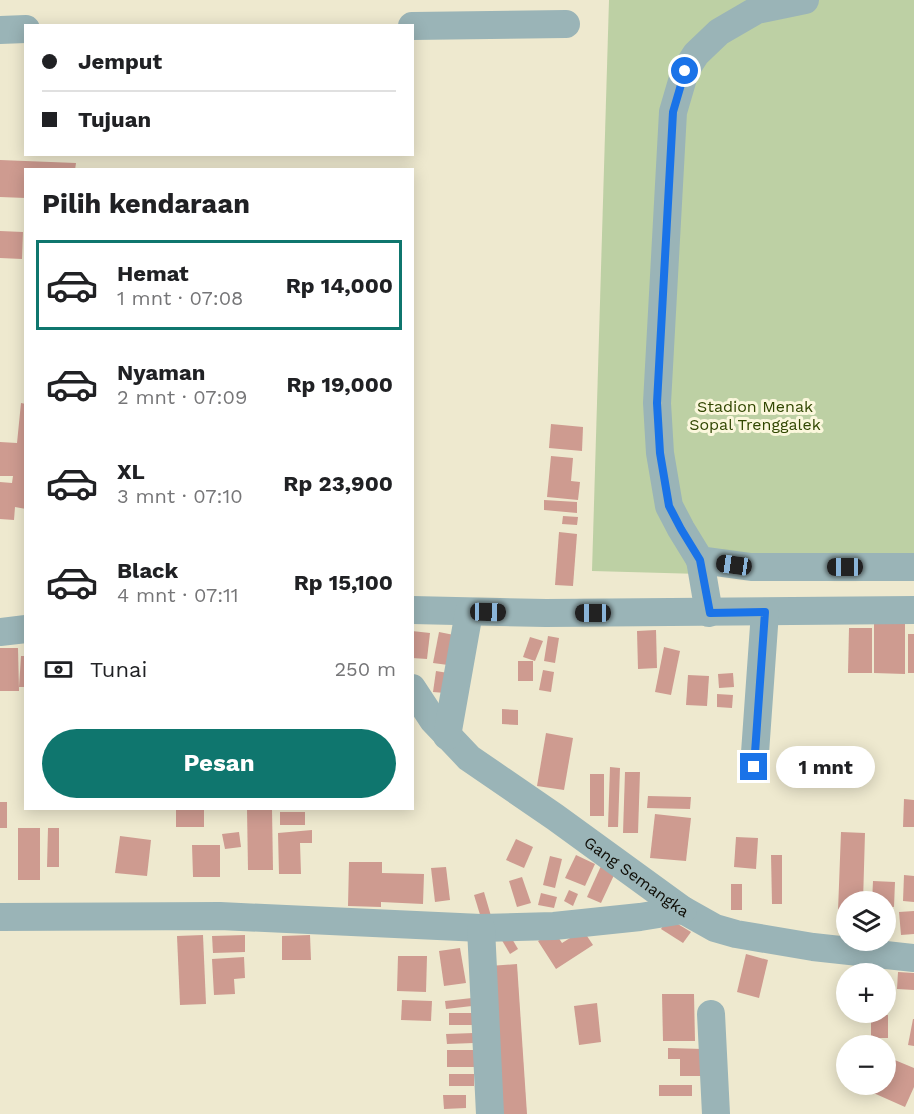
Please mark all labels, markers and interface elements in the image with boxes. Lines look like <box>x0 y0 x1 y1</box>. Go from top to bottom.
text: Jemput <box>78 49 162 74</box>
route start <box>671 57 698 84</box>
text: Tujuan <box>78 107 151 132</box>
text: Pilih kendaraan <box>42 188 250 220</box>
icon: car <box>45 258 99 312</box>
text: Hemat <box>117 261 189 286</box>
text: Rp 14,000 <box>286 273 393 298</box>
text: 1 mnt · 07:08 <box>117 286 243 310</box>
icon: car <box>45 357 99 411</box>
text: Nyaman <box>117 360 205 385</box>
text: Rp 19,000 <box>286 372 393 397</box>
text: 2 mnt · 07:09 <box>117 385 247 409</box>
park label: Stadion Menak Sopal Trenggalek <box>689 397 821 434</box>
icon: car <box>45 456 99 510</box>
text: XL <box>117 459 145 484</box>
text: Rp 23,900 <box>283 471 393 496</box>
text: 3 mnt · 07:10 <box>117 484 243 508</box>
car <box>715 554 753 576</box>
icon: car <box>45 555 99 609</box>
text: Black <box>117 558 178 583</box>
car <box>827 558 863 576</box>
text: Rp 15,100 <box>294 570 393 595</box>
text: 4 mnt · 07:11 <box>117 583 239 607</box>
car <box>470 603 506 621</box>
car <box>575 604 611 622</box>
icon: cash <box>42 653 75 686</box>
text: Tunai <box>90 657 147 682</box>
text: 250 m <box>334 657 396 681</box>
button: Pesan <box>42 729 396 798</box>
callout: 1 mnt <box>775 746 874 788</box>
route end <box>740 753 767 780</box>
text: 1 mnt <box>798 755 853 779</box>
street label: Gang Semangka <box>580 832 692 921</box>
map controls <box>836 891 896 1095</box>
button: layers <box>836 891 896 951</box>
button: + <box>836 963 896 1023</box>
button: − <box>836 1035 896 1095</box>

